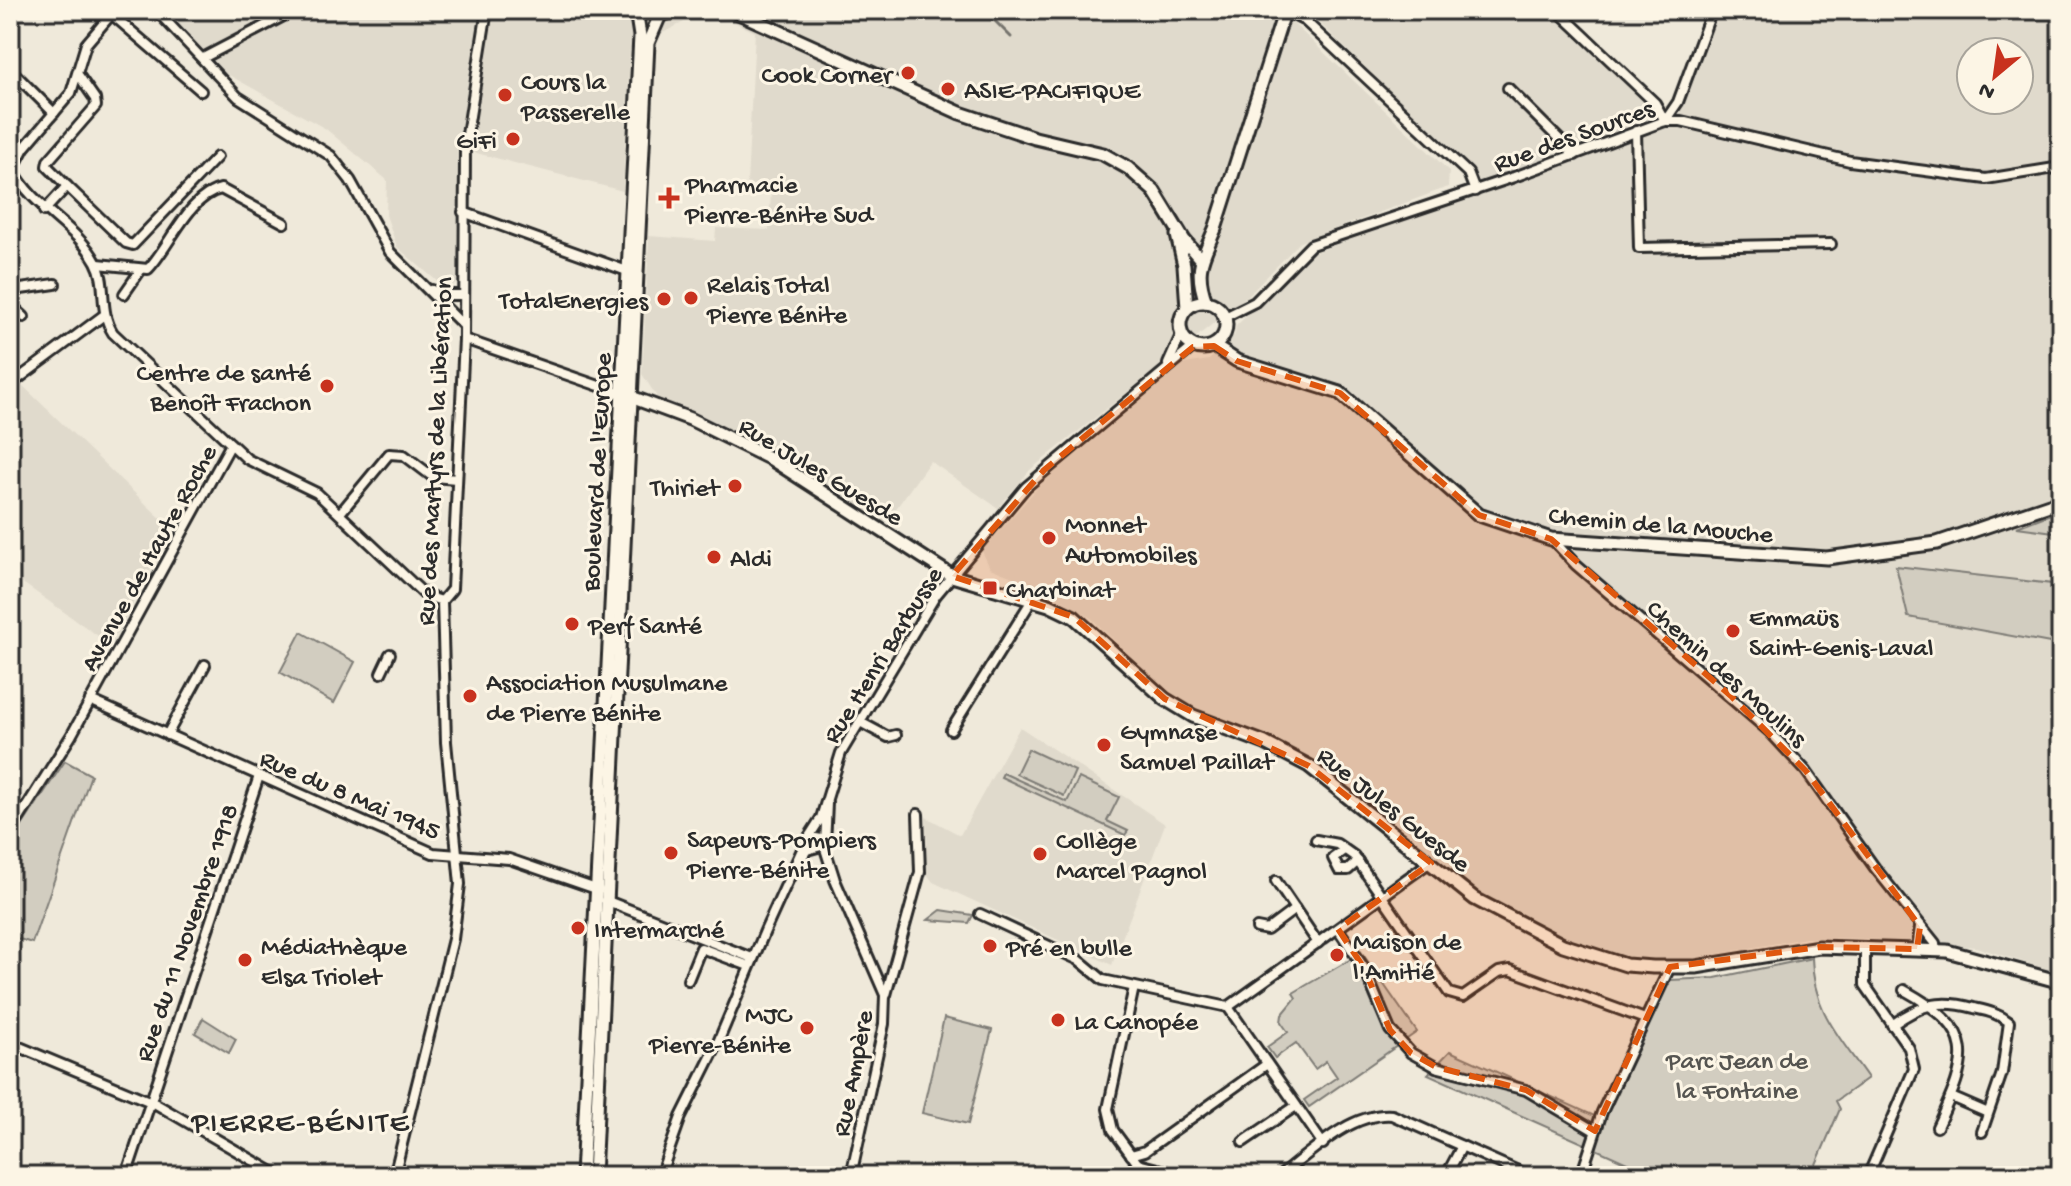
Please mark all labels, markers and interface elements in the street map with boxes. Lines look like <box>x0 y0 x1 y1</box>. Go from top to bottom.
north arrow <box>1955 36 2035 116</box>
place label: Cook Corner <box>761 62 895 93</box>
marker: Cook Corner <box>899 64 917 82</box>
place label: Cours la Passerelle <box>520 69 630 130</box>
text: N <box>1975 75 2000 105</box>
place label: ASIE-PACIFIQUE <box>964 78 1141 109</box>
marker: ASIE-PACIFIQUE <box>939 80 957 98</box>
marker: Cours la Passerelle <box>496 86 514 104</box>
street label: Rue des Sources <box>1490 94 1660 182</box>
place label: GiFi <box>456 128 497 159</box>
marker: GiFi <box>504 130 522 148</box>
place label: Pharmacie Pierre-Bénite Sud <box>684 172 875 233</box>
marker: Pharmacie Pierre-Bénite Sud <box>660 189 678 207</box>
place label: Relais Total Pierre Bénite <box>706 272 848 333</box>
street label: Rue des Martyrs de la Libération <box>413 276 462 626</box>
place label: TotalEnergies <box>497 288 649 319</box>
marker: Relais Total Pierre Bénite <box>682 289 700 307</box>
marker: TotalEnergies <box>655 290 673 308</box>
street label: Boulevard de l'Europe <box>578 351 621 593</box>
place label: Centre de santé Benoît Frachon <box>137 360 312 421</box>
marker: Centre de santé Benoît Frachon <box>318 377 336 395</box>
street label: Rue Jules Guesde <box>732 413 908 535</box>
street label: Avenue de Haute Roche <box>76 440 226 678</box>
place label: Thiriet <box>649 475 721 506</box>
marker: Thiriet <box>726 477 744 495</box>
street label: Chemin de la Mouche <box>1547 502 1775 553</box>
place label: Monnet Automobiles <box>1065 512 1198 573</box>
marker: Monnet Automobiles <box>1040 529 1058 547</box>
place label: Aldi <box>730 546 772 577</box>
marker: Aldi <box>705 548 723 566</box>
street label: Rue Henri Barbusse <box>818 562 952 750</box>
place label: Charbinat <box>1006 577 1117 608</box>
marker: Charbinat <box>981 579 999 597</box>
street label: Chemin des Moulins <box>1638 595 1813 757</box>
place label: Emmaüs Saint-Genis-Laval <box>1749 605 1933 666</box>
place label: Perf Santé <box>587 613 703 644</box>
marker: Perf Santé <box>563 615 581 633</box>
marker: Emmaüs Saint-Genis-Laval <box>1724 622 1742 640</box>
place label: Association Musulmane de Pierre Bénite <box>486 670 728 731</box>
marker: Association Musulmane de Pierre Bénite <box>461 687 479 705</box>
place label: Gymnase Samuel Paillat <box>1120 719 1276 780</box>
marker: Gymnase Samuel Paillat <box>1095 736 1113 754</box>
street label: Rue Jules Guesde <box>1309 742 1476 882</box>
street label: Rue du 8 Mai 1945 <box>254 745 444 849</box>
street label: Rue du 11 Novembre 1918 <box>131 800 248 1067</box>
place label: Sapeurs-Pompiers Pierre-Bénite <box>686 827 877 888</box>
place label: Collège Marcel Pagnol <box>1056 828 1207 889</box>
marker: Sapeurs-Pompiers Pierre-Bénite <box>662 844 680 862</box>
marker: Collège Marcel Pagnol <box>1031 845 1049 863</box>
place label: Intermarché <box>594 917 725 948</box>
marker: Intermarché <box>569 919 587 937</box>
place label: Maison de l'Amitié <box>1353 929 1462 990</box>
place label: Médiathèque Elsa Triolet <box>261 934 408 995</box>
place label: Pré en bulle <box>1005 935 1132 966</box>
marker: Pré en bulle <box>981 937 999 955</box>
marker: Maison de l'Amitié <box>1328 946 1346 964</box>
marker: Médiathèque Elsa Triolet <box>236 951 254 969</box>
place label: MJC Pierre-Bénite <box>648 1002 793 1063</box>
street label: Rue Ampère <box>828 1007 883 1140</box>
place label: La Canopée <box>1074 1009 1199 1040</box>
marker: La Canopée <box>1049 1011 1067 1029</box>
marker: MJC Pierre-Bénite <box>798 1019 816 1037</box>
park label: Parc Jean de la Fontaine <box>1665 1048 1808 1109</box>
district label: PIERRE-BÉNITE <box>190 1108 411 1143</box>

